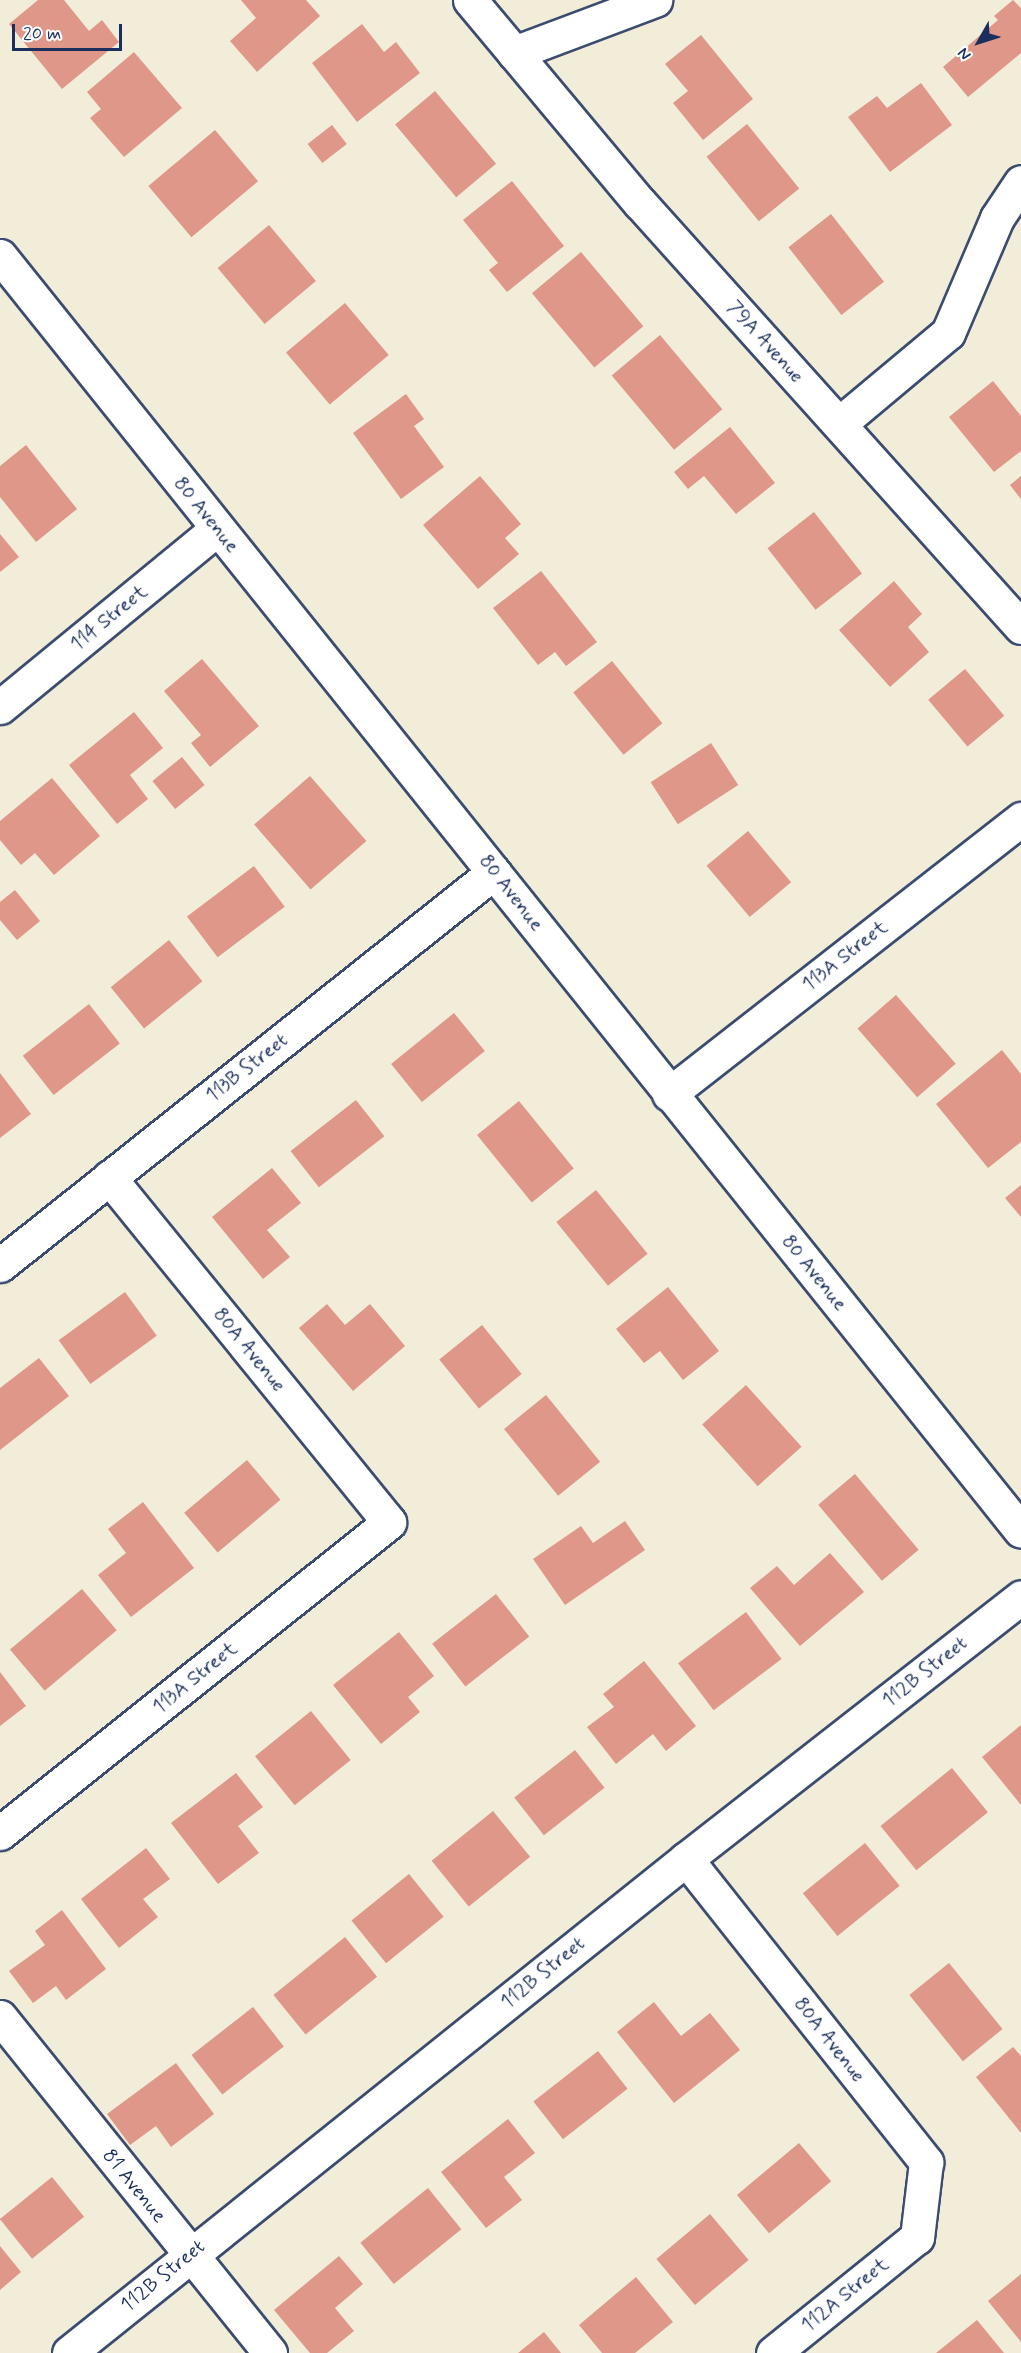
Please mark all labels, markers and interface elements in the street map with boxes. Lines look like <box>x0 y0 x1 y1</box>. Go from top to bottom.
scale bar <box>15 12 124 50</box>
north arrow <box>949 12 1009 72</box>
text: 20 m <box>23 22 61 46</box>
text: N <box>953 43 976 64</box>
street label: 79A Avenue <box>721 295 809 389</box>
street label: 80 Avenue <box>168 472 244 558</box>
street label: 114 Street <box>66 580 152 656</box>
street label: 80 Avenue <box>474 850 548 936</box>
street label: 113A Street <box>798 915 892 997</box>
street label: 113B Street <box>200 1027 294 1109</box>
street label: 80 Avenue <box>776 1230 852 1316</box>
street label: 80A Avenue <box>207 1302 291 1398</box>
street label: 112B Street <box>876 1630 974 1714</box>
street label: 113A Street <box>148 1637 242 1719</box>
street label: 112B Street <box>495 1931 591 2015</box>
street label: 80A Avenue <box>788 1992 870 2088</box>
street label: 81 Avenue <box>97 2144 171 2228</box>
street label: 112B Street <box>115 2234 211 2318</box>
street label: 112A Street <box>797 2253 893 2337</box>

